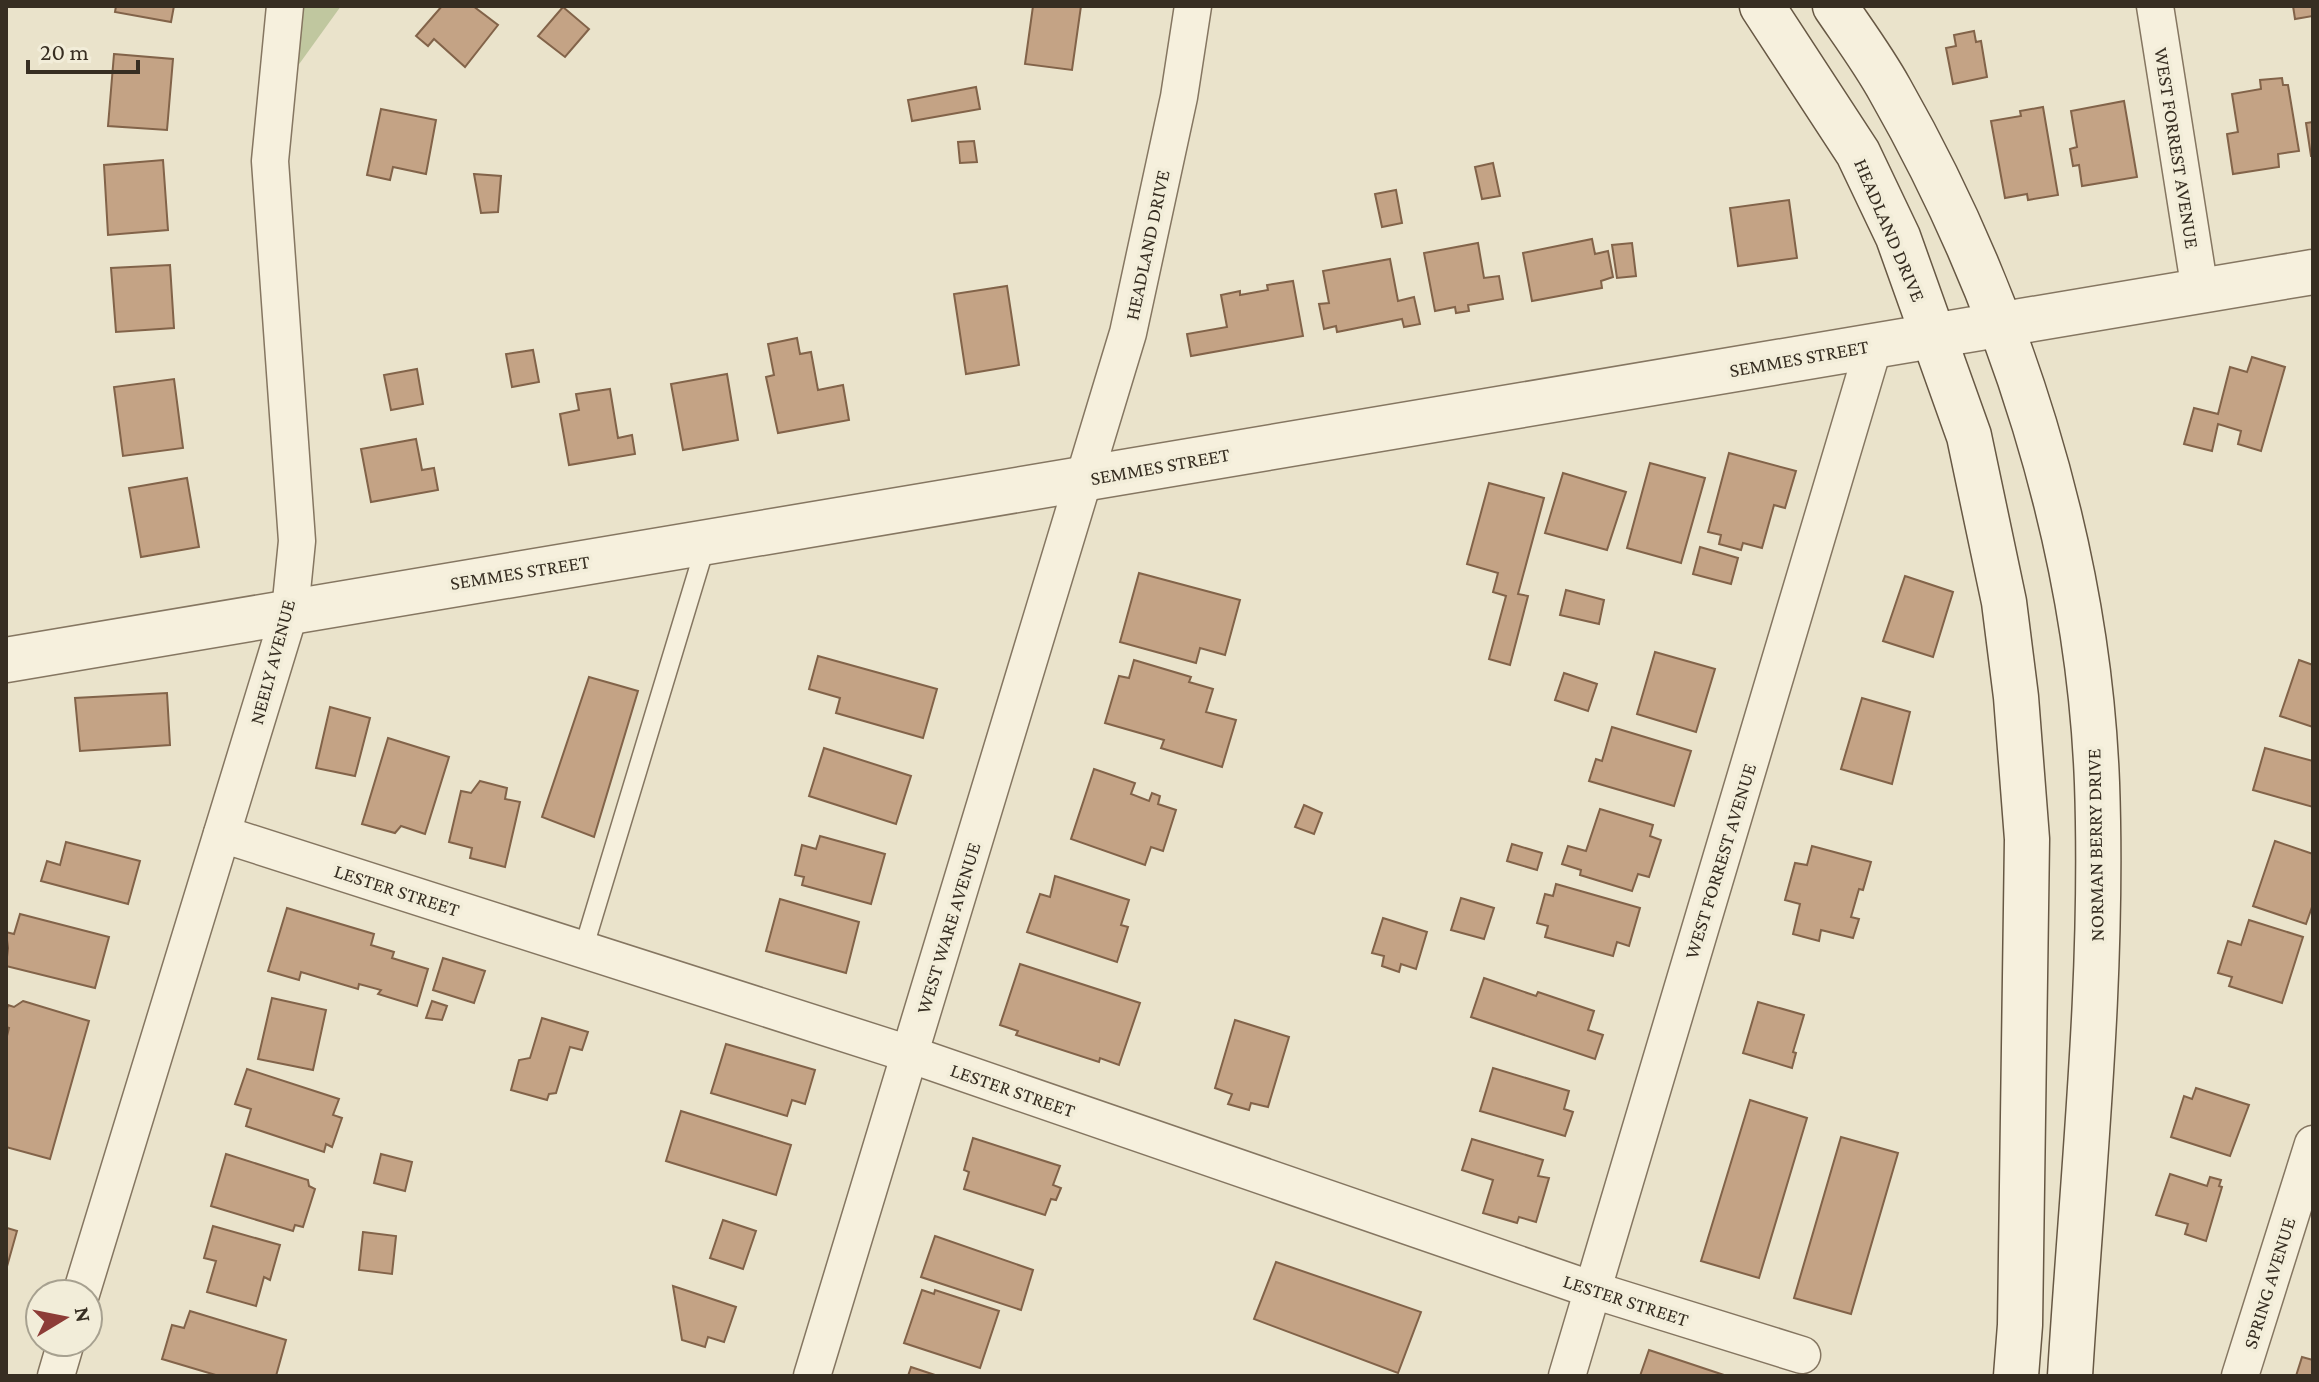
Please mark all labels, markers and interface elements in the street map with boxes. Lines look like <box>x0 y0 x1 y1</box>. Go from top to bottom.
scale bar <box>28 24 138 74</box>
text: 20 m <box>40 38 89 65</box>
street label: WEST FORREST AVENUE <box>2150 46 2204 250</box>
street label: HEADLAND DRIVE <box>1850 155 1930 305</box>
street label: HEADLAND DRIVE <box>1120 168 1174 322</box>
street label: SEMMES STREET <box>1728 335 1871 381</box>
street label: SEMMES STREET <box>1089 443 1232 489</box>
street label: SEMMES STREET <box>449 550 592 594</box>
street label: NEELY AVENUE <box>245 597 299 727</box>
street label: NORMAN BERRY DRIVE <box>2082 748 2108 942</box>
street label: WEST FORREST AVENUE <box>1680 760 1760 962</box>
street label: WEST WARE AVENUE <box>911 840 985 1016</box>
street label: LESTER STREET <box>332 859 463 921</box>
street label: LESTER STREET <box>948 1058 1078 1122</box>
street label: SPRING AVENUE <box>2239 1214 2299 1351</box>
street label: LESTER STREET <box>1561 1269 1692 1331</box>
north arrow <box>24 1278 104 1358</box>
text: N <box>70 1305 97 1324</box>

